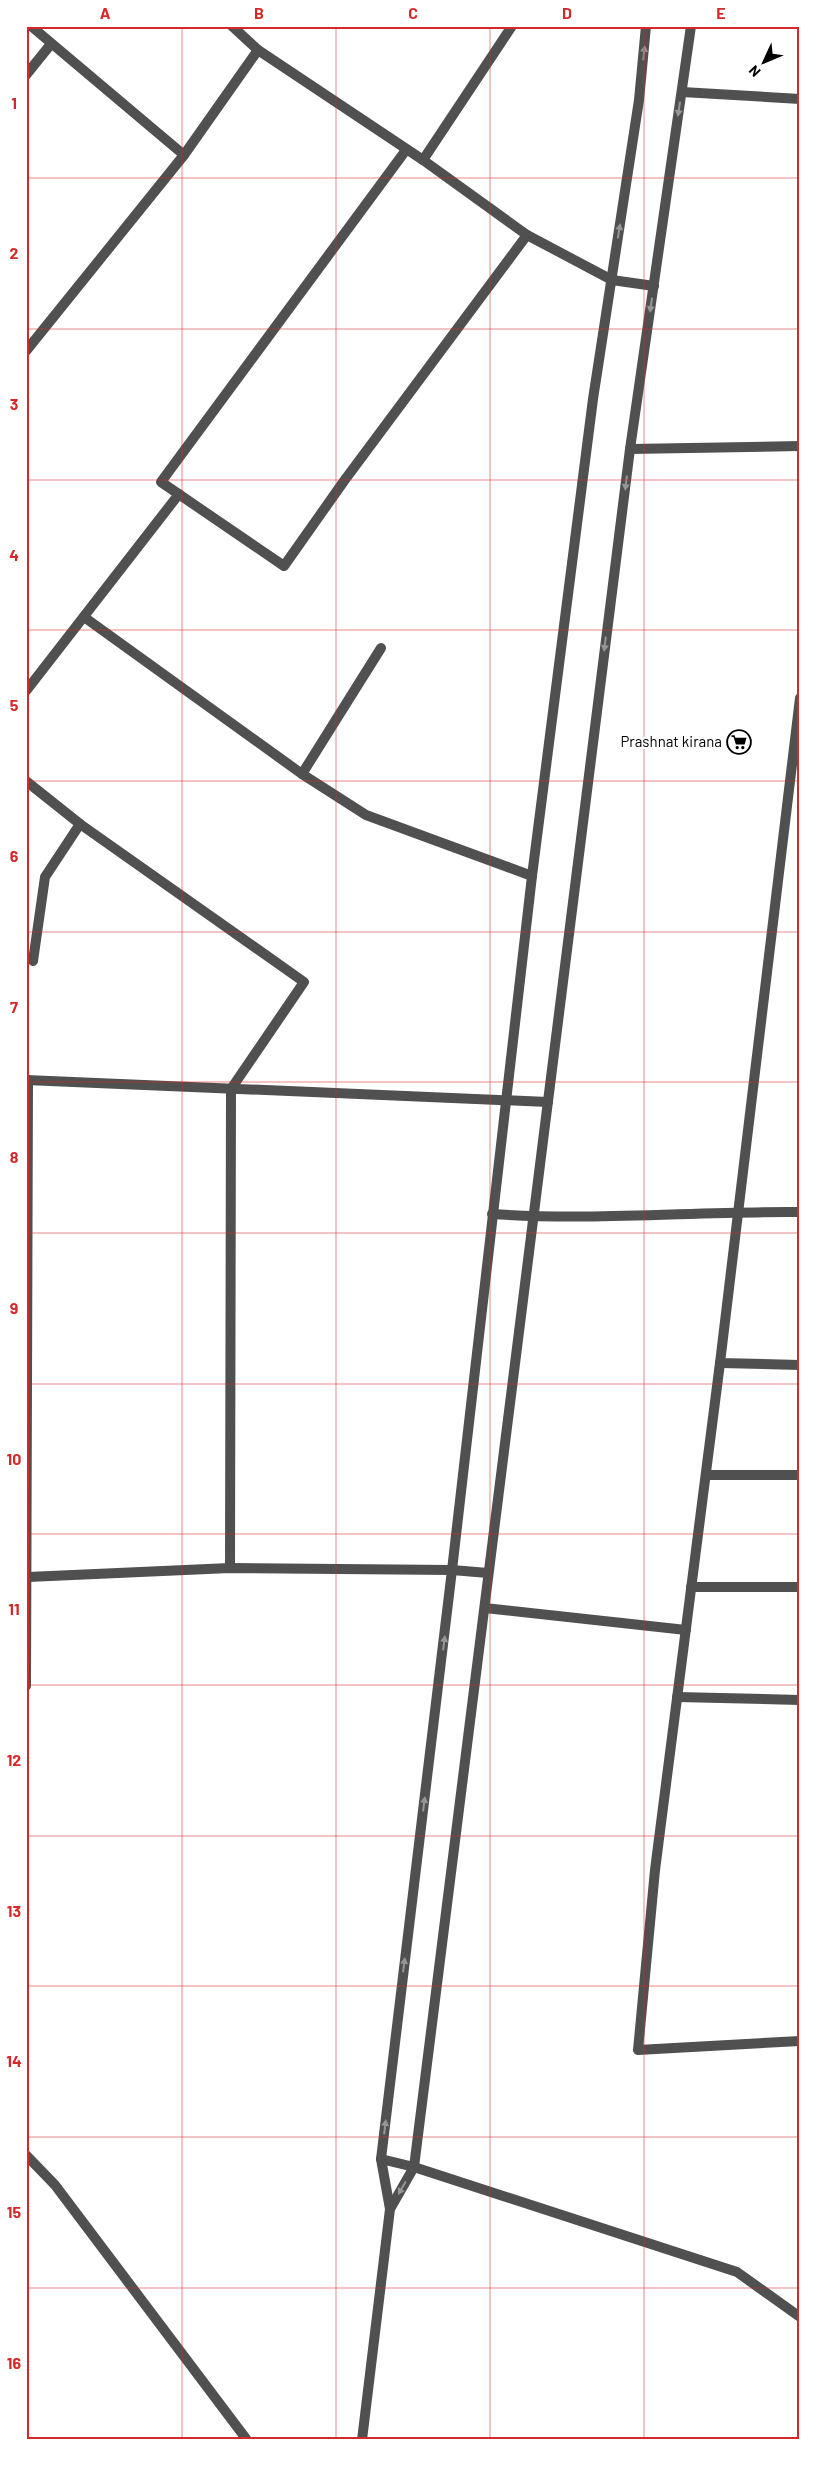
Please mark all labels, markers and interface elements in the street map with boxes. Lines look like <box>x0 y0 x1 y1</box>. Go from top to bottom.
text: A <box>100 3 111 22</box>
text: B <box>254 3 264 22</box>
text: C <box>408 3 418 22</box>
text: D <box>562 3 572 22</box>
text: E <box>716 3 726 22</box>
north arrow <box>738 38 788 88</box>
one-way arrow <box>640 45 648 61</box>
text: N <box>745 62 764 81</box>
text: 1 <box>11 93 17 112</box>
one-way arrow <box>675 101 683 117</box>
one-way arrow <box>615 223 623 239</box>
text: 2 <box>10 243 19 262</box>
one-way arrow <box>647 297 655 313</box>
text: 3 <box>10 394 18 413</box>
one-way arrow <box>622 475 630 491</box>
text: 4 <box>9 545 19 564</box>
one-way arrow <box>601 636 609 652</box>
text: 5 <box>10 695 19 714</box>
supermarket icon: Prashnat kirana <box>726 729 752 755</box>
place label: Prashnat kirana <box>620 732 722 750</box>
text: 6 <box>10 846 19 865</box>
text: 7 <box>10 997 18 1016</box>
text: 8 <box>10 1147 19 1166</box>
text: 9 <box>10 1298 18 1317</box>
text: 10 <box>7 1449 21 1468</box>
text: 11 <box>8 1599 20 1618</box>
one-way arrow <box>440 1635 448 1651</box>
text: 12 <box>7 1750 21 1769</box>
one-way arrow <box>420 1796 428 1812</box>
text: 13 <box>7 1901 21 1920</box>
one-way arrow <box>400 1957 408 1973</box>
text: 14 <box>6 2051 22 2070</box>
one-way arrow <box>381 2118 389 2134</box>
one-way arrow <box>398 2181 406 2196</box>
text: 15 <box>7 2202 22 2221</box>
text: 16 <box>7 2353 22 2372</box>

